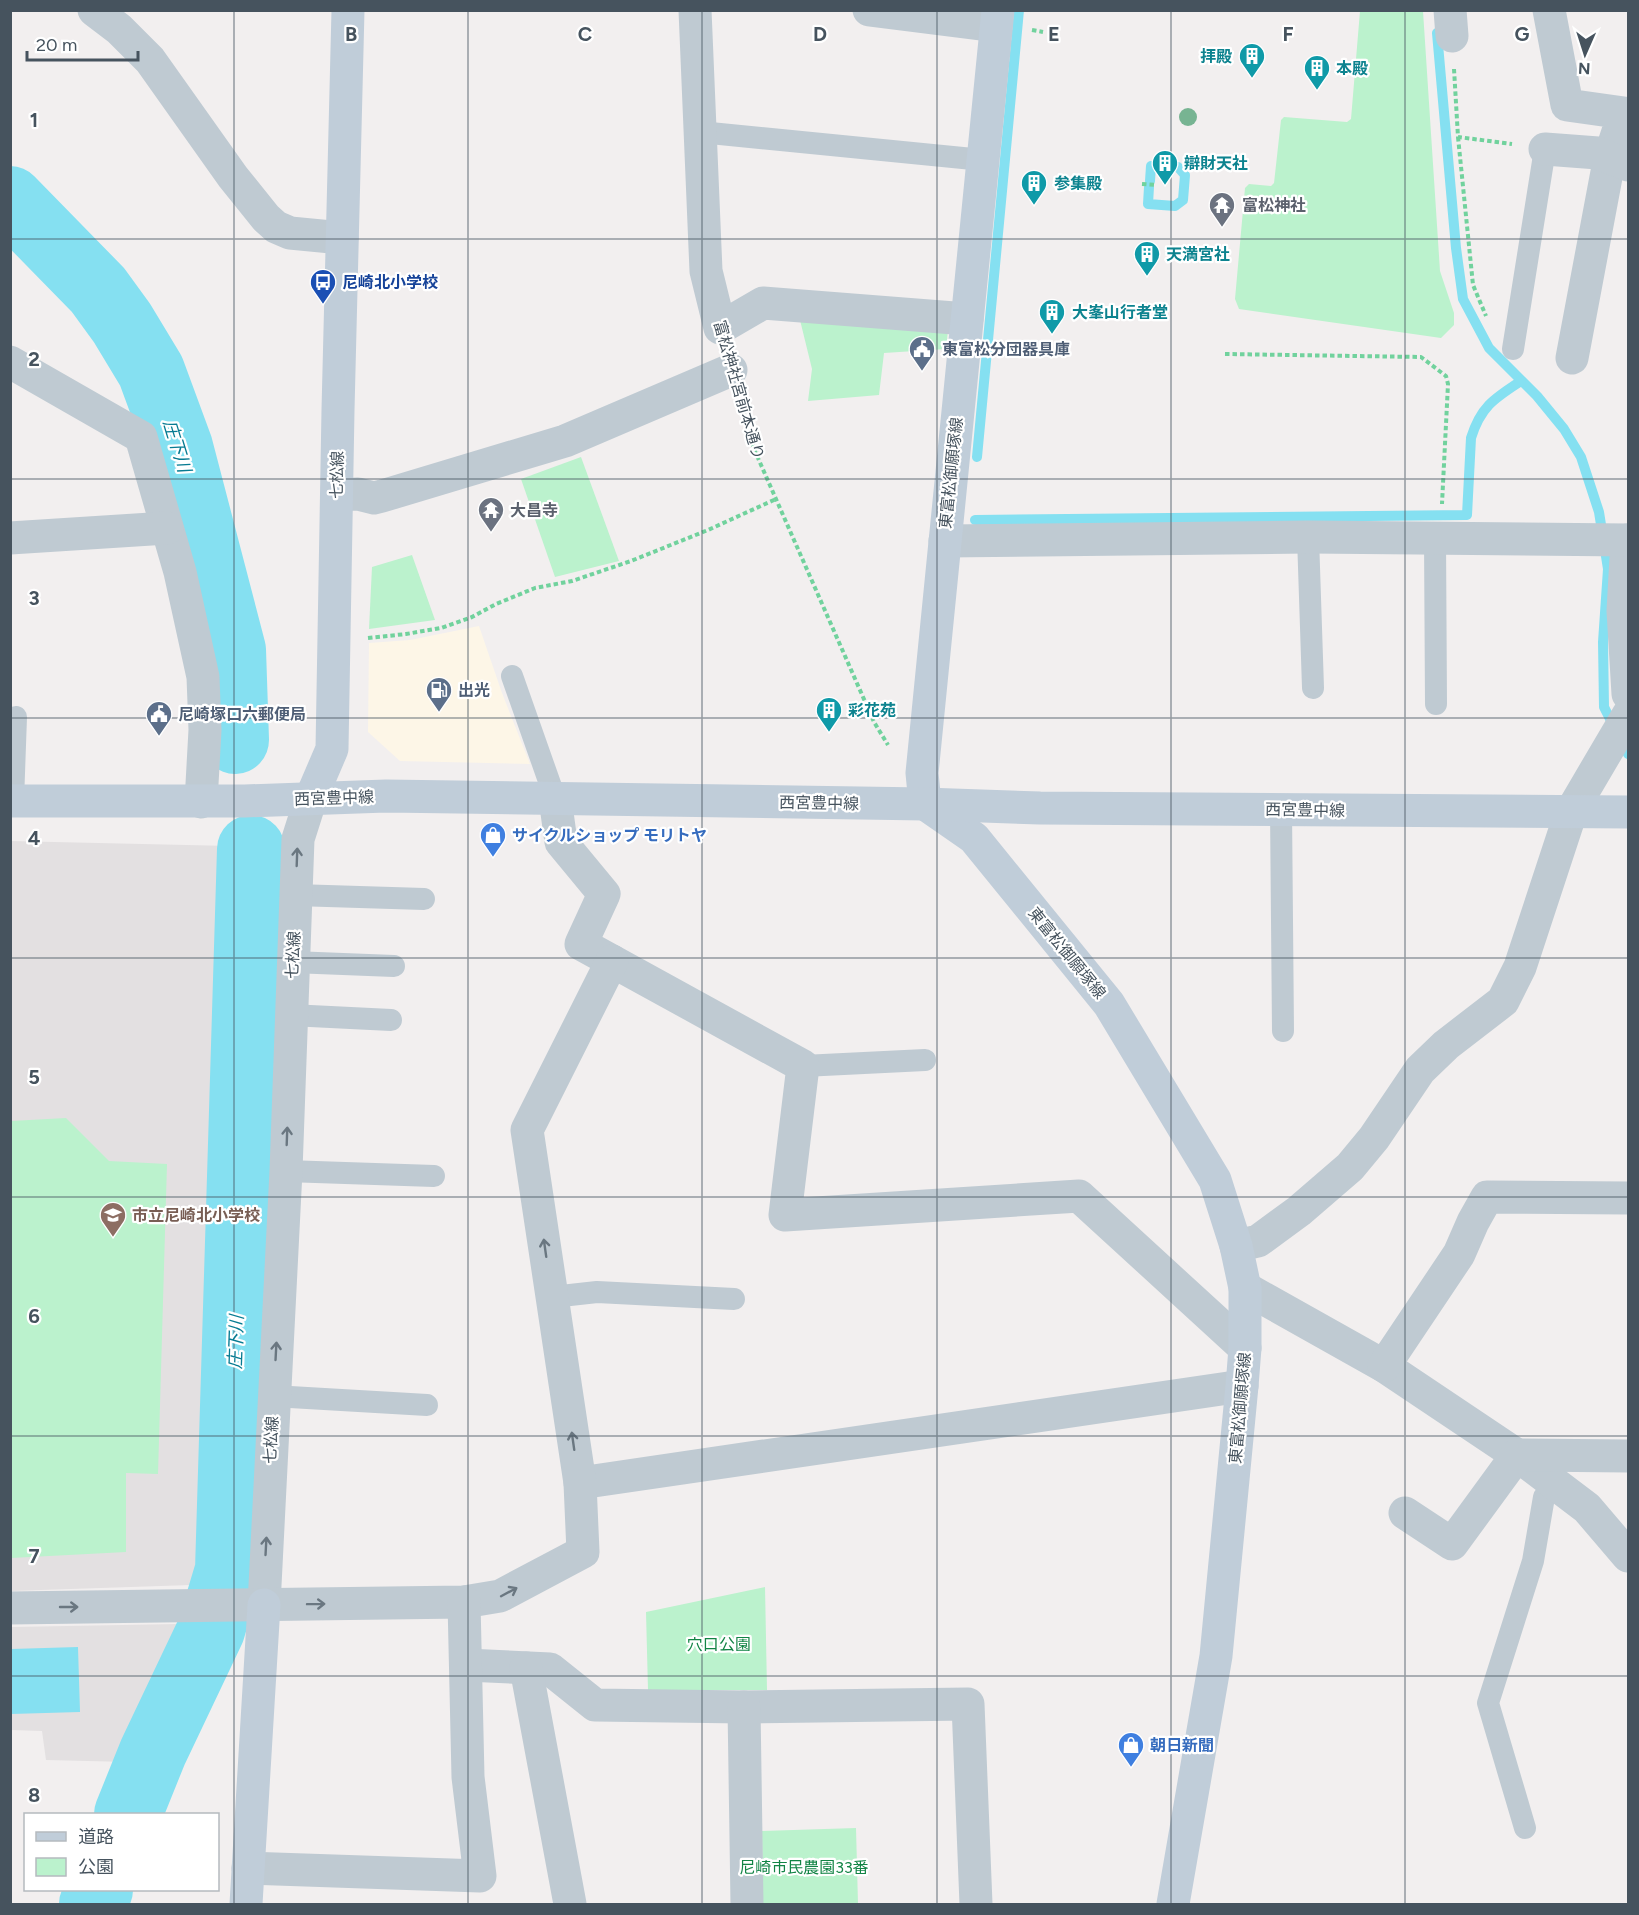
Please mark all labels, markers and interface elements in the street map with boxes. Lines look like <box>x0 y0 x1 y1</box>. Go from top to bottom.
text: B <box>345 22 357 46</box>
text: C <box>578 22 592 46</box>
text: D <box>813 22 827 46</box>
text: E <box>1048 22 1060 46</box>
text: F <box>1282 22 1294 46</box>
text: G <box>1515 22 1530 46</box>
scale bar <box>27 24 138 62</box>
north arrow <box>1555 24 1615 84</box>
text: 20 m <box>36 34 77 56</box>
building icon: 拝殿 <box>1237 41 1267 79</box>
place label: 拝殿 <box>1200 47 1232 66</box>
building icon: 本殿 <box>1302 53 1332 91</box>
place label: 本殿 <box>1336 59 1368 78</box>
text: N <box>1578 59 1591 78</box>
text: 1 <box>30 108 38 132</box>
building icon: 辯財天社 <box>1150 148 1180 186</box>
place label: 辯財天社 <box>1184 154 1248 173</box>
building icon: 参集殿 <box>1019 168 1049 206</box>
place label: 参集殿 <box>1054 174 1102 193</box>
temple icon: 富松神社 <box>1207 190 1237 228</box>
place label: 富松神社 <box>1242 196 1306 215</box>
building icon: 天満宮社 <box>1132 239 1162 277</box>
place label: 天満宮社 <box>1166 245 1230 264</box>
bus stop icon: 尼崎北小学校 <box>308 267 338 305</box>
place label: 尼崎北小学校 <box>342 273 438 292</box>
building icon: 大峯山行者堂 <box>1037 297 1067 335</box>
place label: 大峯山行者堂 <box>1072 303 1168 322</box>
street label: 富松神社宮前本通り <box>710 318 768 462</box>
public building icon: 東富松分団器具庫 <box>907 334 937 372</box>
place label: 東富松分団器具庫 <box>942 340 1070 359</box>
text: 2 <box>28 347 40 371</box>
street label: 東富松御願塚線 <box>936 416 966 530</box>
water label: 庄下川 <box>159 417 196 477</box>
street label: 七松線 <box>327 451 347 499</box>
temple icon: 大昌寺 <box>476 495 506 533</box>
place label: 大昌寺 <box>510 501 558 520</box>
text: 3 <box>28 586 40 610</box>
fuel station icon: 出光 <box>424 675 454 713</box>
place label: 出光 <box>458 681 490 700</box>
building icon: 彩花苑 <box>814 695 844 733</box>
public building icon: 尼崎塚口六郵便局 <box>144 699 174 737</box>
place label: 彩花苑 <box>848 701 896 720</box>
place label: 尼崎塚口六郵便局 <box>178 705 306 724</box>
street label: 西宮豊中線 <box>294 787 374 809</box>
street label: 西宮豊中線 <box>779 793 859 813</box>
street label: 西宮豊中線 <box>1265 800 1345 820</box>
shop icon: サイクルショップ モリトヤ <box>478 820 508 858</box>
text: 4 <box>28 826 41 850</box>
place label: サイクルショップ モリトヤ <box>512 826 707 845</box>
one-way arrow <box>291 847 302 867</box>
street label: 東富松御願塚線 <box>1024 903 1110 1003</box>
street label: 七松線 <box>282 931 304 979</box>
text: 5 <box>28 1065 40 1089</box>
one-way arrow <box>281 1126 293 1146</box>
school or university icon: 市立尼崎北小学校 <box>98 1200 128 1238</box>
place label: 市立尼崎北小学校 <box>132 1206 260 1225</box>
one-way arrow <box>539 1239 550 1258</box>
text: 6 <box>28 1304 40 1328</box>
water label: 庄下川 <box>224 1313 248 1369</box>
one-way arrow <box>270 1342 281 1362</box>
street label: 東富松御願塚線 <box>1226 1351 1254 1465</box>
street label: 七松線 <box>260 1416 282 1464</box>
one-way arrow <box>568 1432 579 1451</box>
one-way arrow <box>261 1537 272 1557</box>
text: 7 <box>28 1544 40 1568</box>
one-way arrow <box>500 1586 518 1597</box>
one-way arrow <box>306 1598 326 1610</box>
one-way arrow <box>58 1601 78 1613</box>
park label: 穴口公園 <box>687 1635 751 1654</box>
shop icon: 朝日新聞 <box>1116 1730 1146 1768</box>
place label: 朝日新聞 <box>1150 1736 1214 1755</box>
text: 8 <box>28 1783 40 1807</box>
legend <box>24 1813 219 1891</box>
text: 道路 <box>78 1826 114 1848</box>
text: 公園 <box>78 1856 114 1878</box>
park label: 尼崎市民農園33番 <box>739 1858 869 1877</box>

